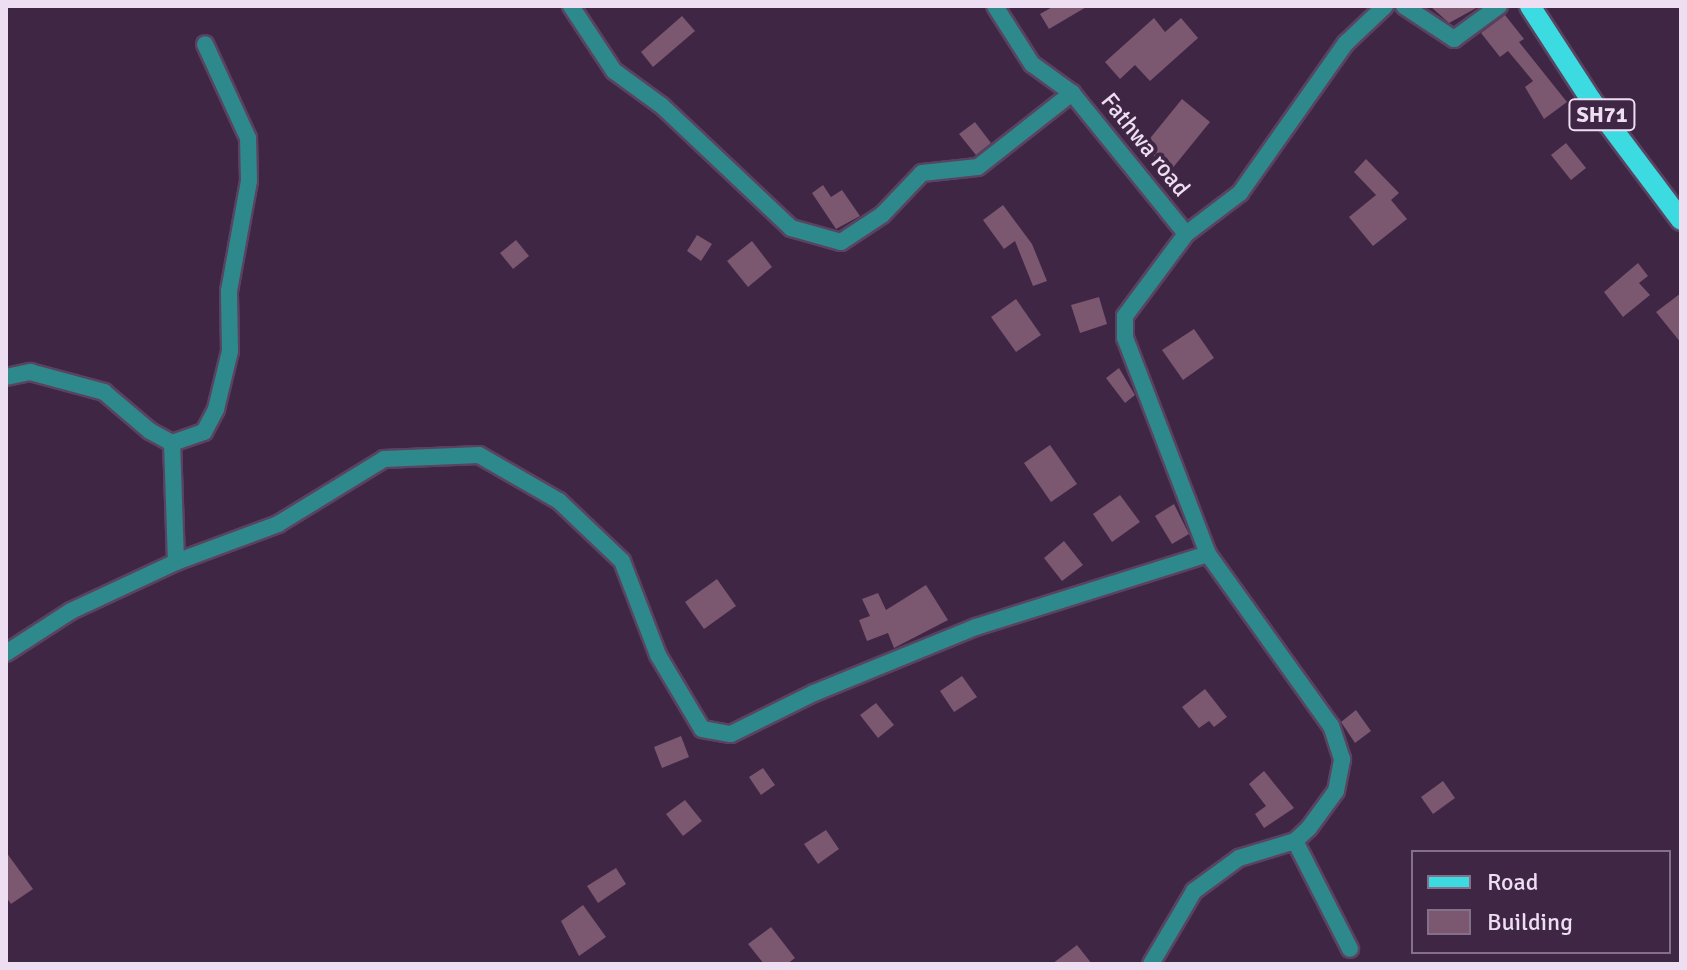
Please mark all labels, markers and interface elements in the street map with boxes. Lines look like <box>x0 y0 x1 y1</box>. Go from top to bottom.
street label: Fathwa road <box>1095 87 1195 203</box>
road number: SH71 <box>1568 97 1636 133</box>
legend <box>1411 850 1671 954</box>
text: Road <box>1487 867 1538 897</box>
text: Building <box>1487 907 1573 937</box>

